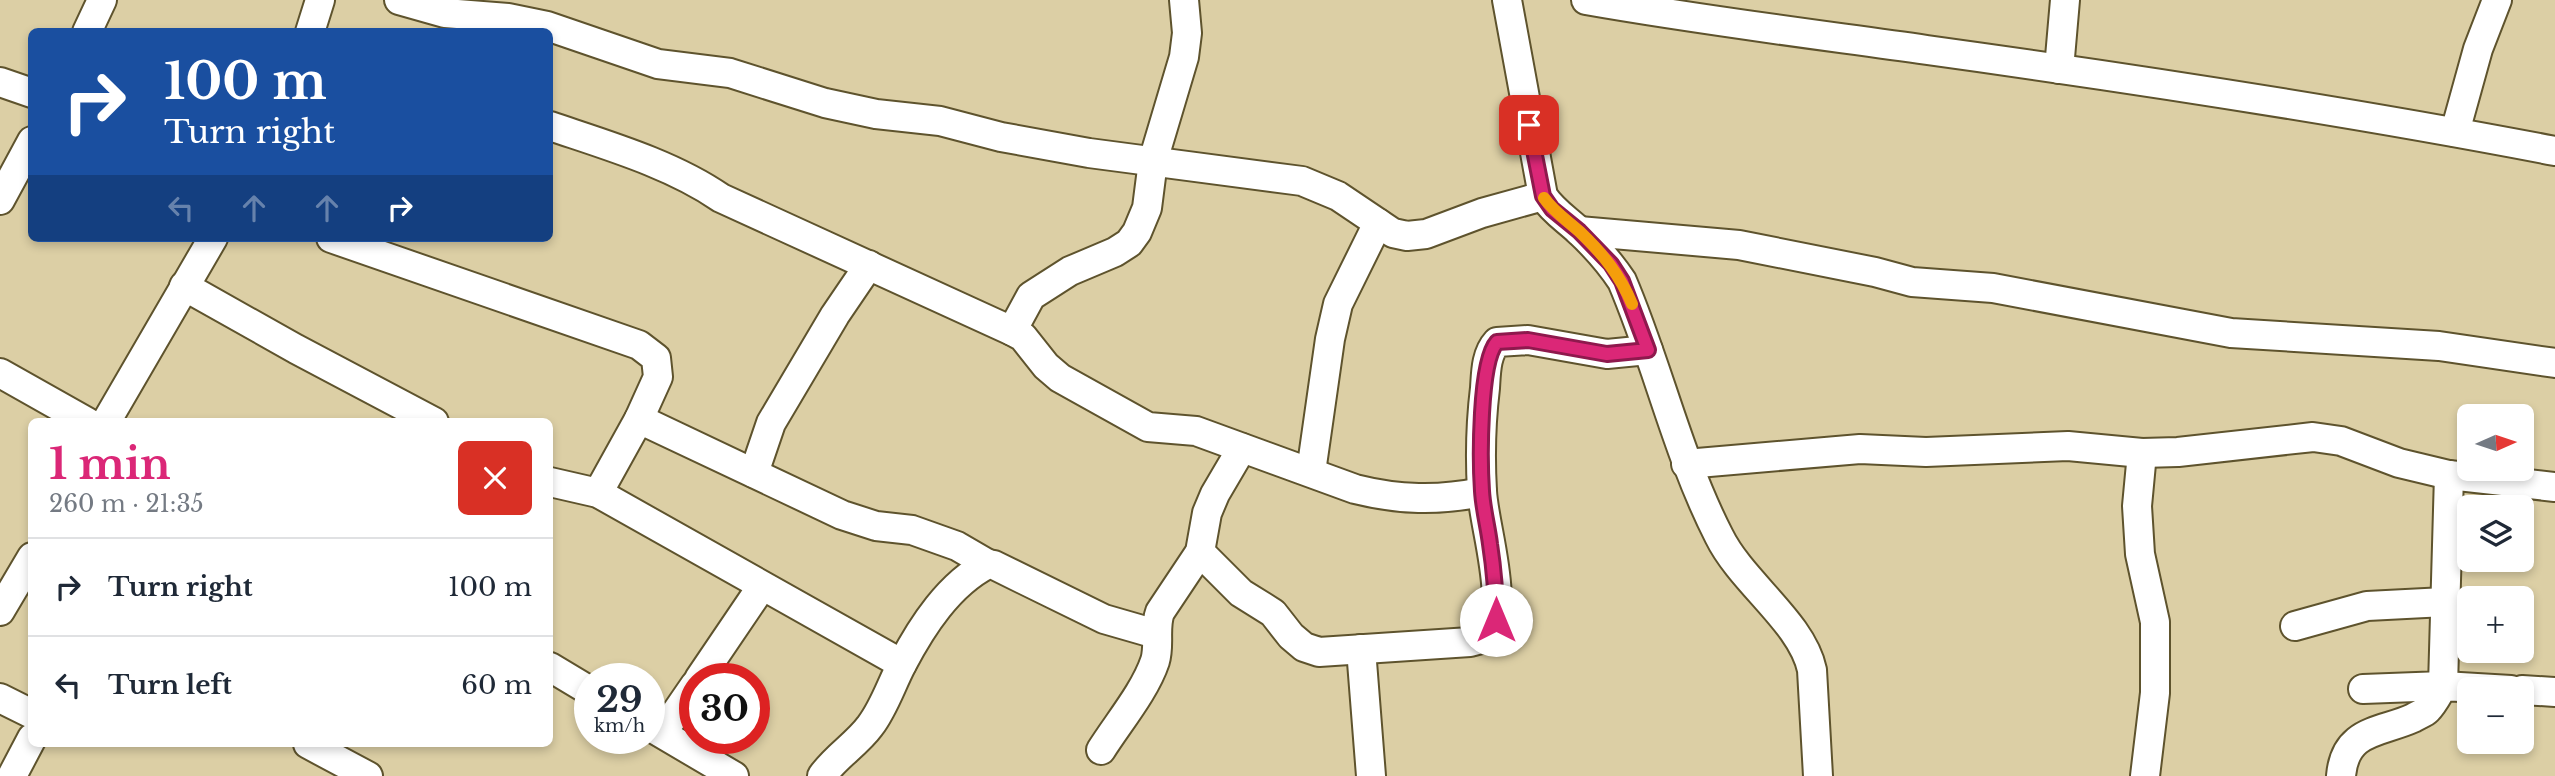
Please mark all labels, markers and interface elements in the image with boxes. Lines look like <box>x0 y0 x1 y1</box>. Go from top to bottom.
text: 100 m <box>164 51 327 112</box>
icon: right <box>49 56 140 147</box>
pin <box>1499 95 1559 155</box>
icon: arrive <box>1510 106 1548 144</box>
text: Turn right <box>164 112 335 152</box>
icon: left <box>162 189 200 227</box>
icon: ahead <box>235 189 273 227</box>
icon: ahead <box>308 189 346 227</box>
icon: right <box>381 189 419 227</box>
north arrow <box>2457 404 2534 481</box>
map controls <box>2457 404 2534 754</box>
text: 1 min <box>49 438 171 490</box>
button: close <box>458 441 532 515</box>
text: 260 m · 21:35 <box>49 490 204 518</box>
button: layers <box>2457 495 2534 572</box>
icon: right <box>49 568 87 606</box>
text: Turn right <box>108 571 253 603</box>
text: 100 m <box>448 571 532 603</box>
position arrow <box>1459 583 1533 657</box>
button: + <box>2457 586 2534 663</box>
speed limit sign: 30 <box>679 663 770 754</box>
icon: left <box>49 666 87 704</box>
text: Turn left <box>108 669 232 701</box>
text: 60 m <box>461 669 532 701</box>
button: − <box>2457 677 2534 754</box>
text: 29 <box>596 678 643 721</box>
text: km/h <box>594 715 645 737</box>

